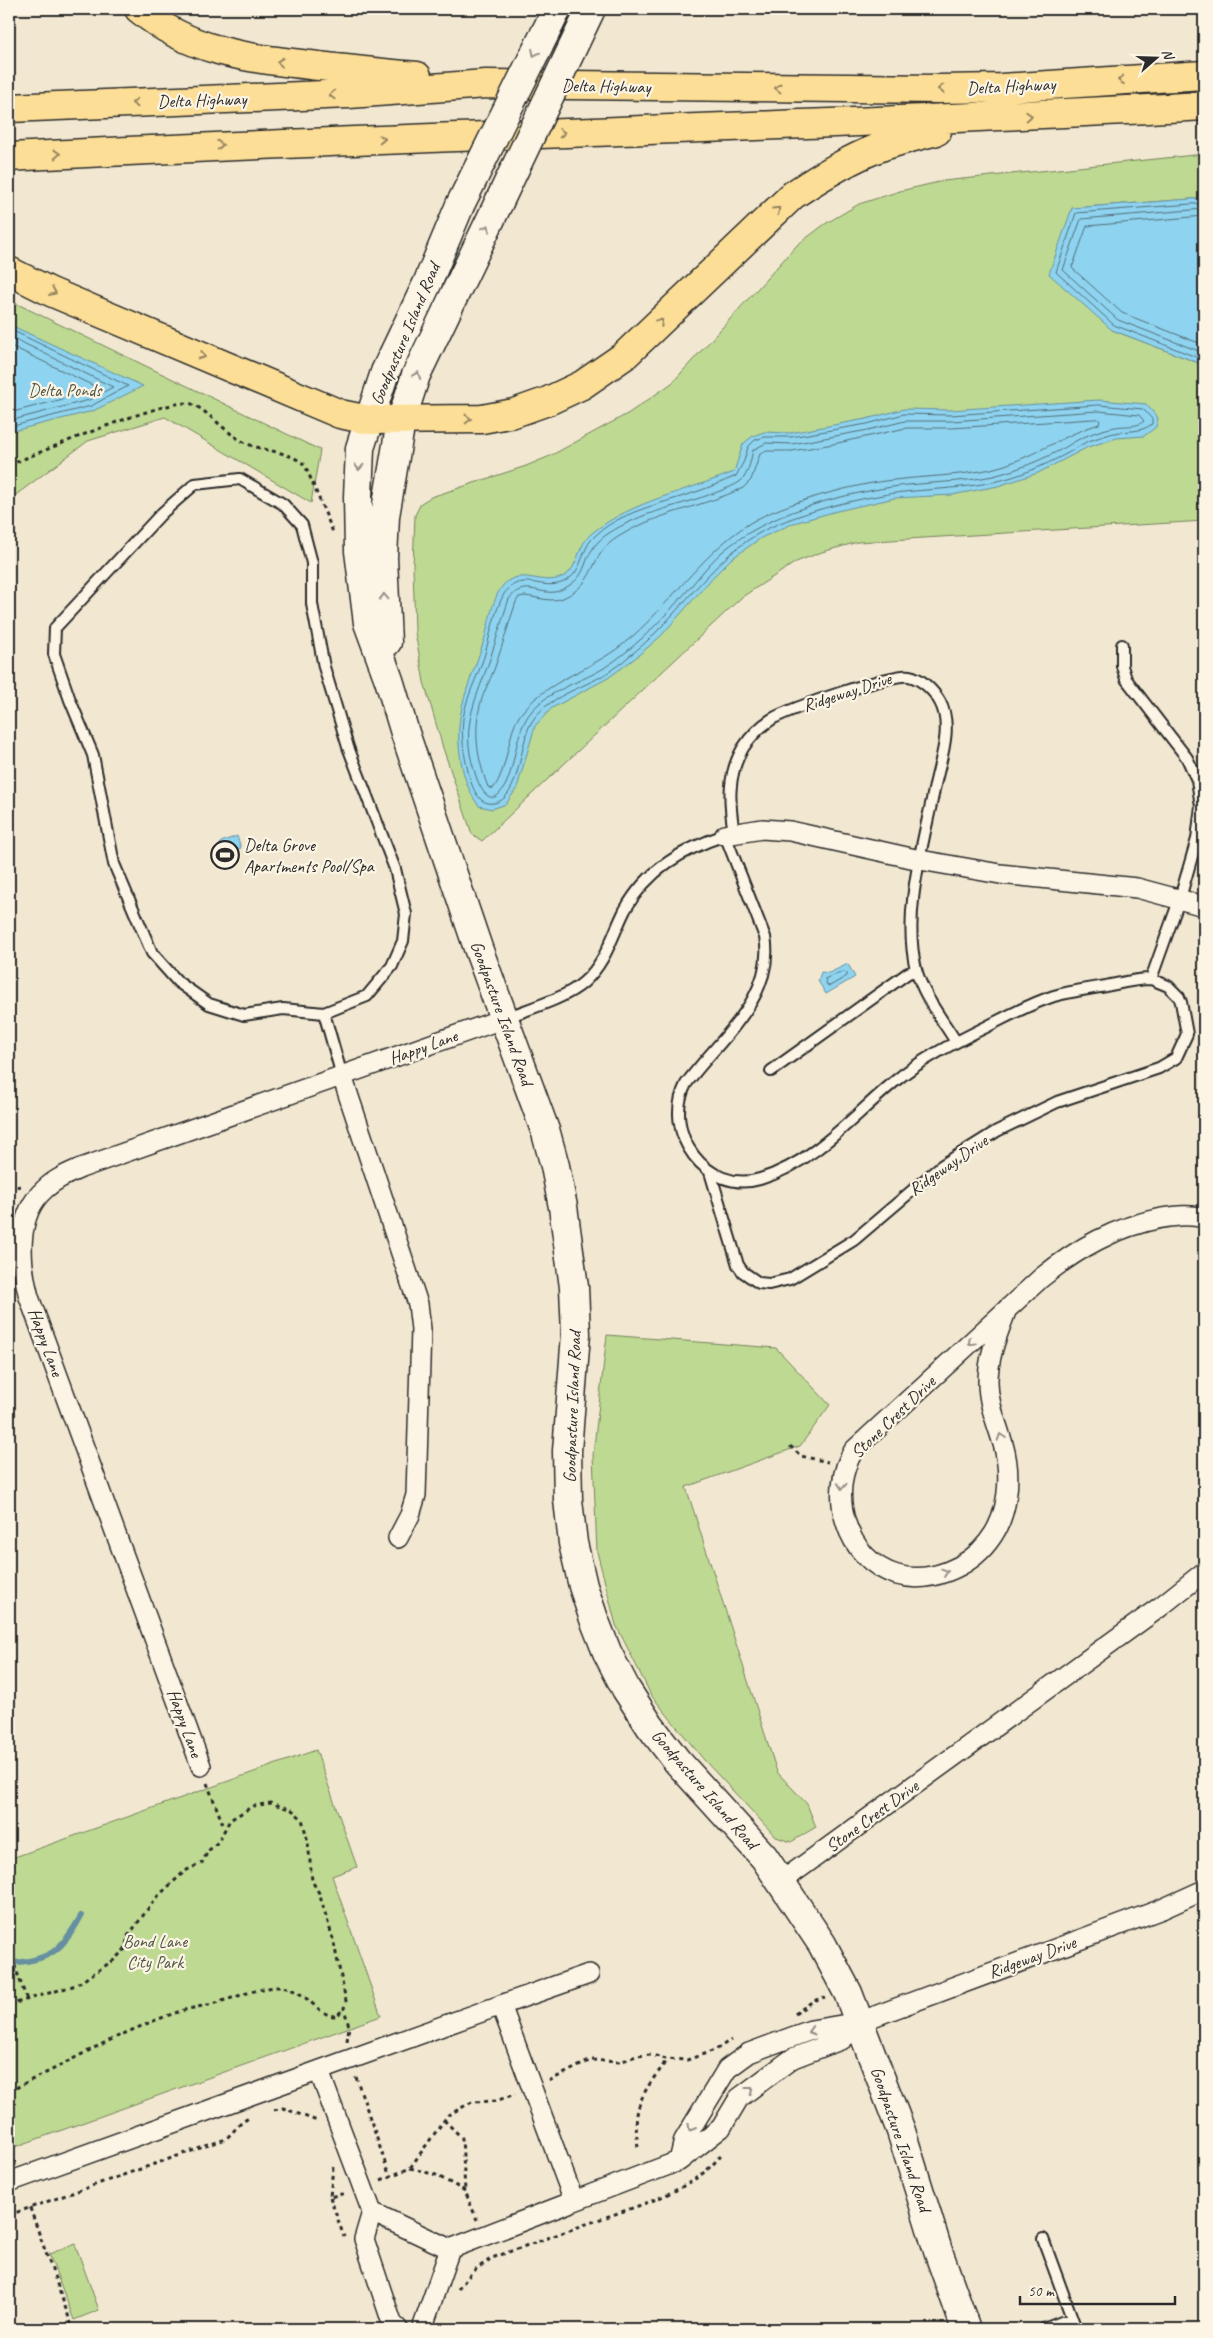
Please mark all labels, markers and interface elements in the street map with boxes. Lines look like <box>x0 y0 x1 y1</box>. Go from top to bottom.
north arrow <box>1130 32 1180 82</box>
one-way arrow <box>531 47 541 56</box>
text: N <box>1158 47 1178 63</box>
one-way arrow <box>276 57 284 68</box>
street label: Delta Highway <box>966 73 1058 99</box>
street label: Delta Highway <box>561 74 652 98</box>
one-way arrow <box>1116 75 1124 86</box>
one-way arrow <box>774 83 782 93</box>
one-way arrow <box>937 84 944 94</box>
street label: Delta Highway <box>157 87 249 113</box>
one-way arrow <box>328 89 336 100</box>
one-way arrow <box>131 98 138 108</box>
one-way arrow <box>1025 111 1033 122</box>
one-way arrow <box>558 128 566 138</box>
one-way arrow <box>378 134 386 144</box>
one-way arrow <box>216 140 224 151</box>
one-way arrow <box>54 149 62 160</box>
one-way arrow <box>771 207 780 216</box>
one-way arrow <box>480 224 491 233</box>
street label: Goodpasture Island Road <box>365 257 446 408</box>
one-way arrow <box>48 286 57 296</box>
one-way arrow <box>654 319 663 328</box>
one-way arrow <box>197 349 206 360</box>
one-way arrow <box>411 371 421 380</box>
park label: Delta Ponds <box>29 379 103 401</box>
one-way arrow <box>464 414 472 424</box>
one-way arrow <box>354 464 365 472</box>
one-way arrow <box>379 593 389 600</box>
street label: Ridgeway Drive <box>800 667 895 717</box>
place label: Delta Grove Apartments Pool/Spa <box>244 834 375 877</box>
sports icon: Delta Grove Apartments Pool/Spa <box>210 840 240 870</box>
street label: Goodpasture Island Road <box>466 938 539 1091</box>
street label: Happy Lane <box>386 1024 461 1069</box>
street label: Ridgeway Drive <box>904 1129 993 1200</box>
street label: Happy Lane <box>24 1305 69 1380</box>
street label: Goodpasture Island Road <box>558 1328 586 1483</box>
one-way arrow <box>968 1336 977 1345</box>
street label: Stone Crest Drive <box>846 1370 941 1463</box>
one-way arrow <box>997 1434 1007 1442</box>
one-way arrow <box>837 1482 848 1490</box>
one-way arrow <box>940 1567 949 1577</box>
street label: Happy Lane <box>163 1686 208 1761</box>
street label: Goodpasture Island Road <box>647 1725 765 1856</box>
street label: Stone Crest Drive <box>821 1774 924 1857</box>
park label: Bond Lane City Park <box>123 1930 188 1973</box>
street label: Ridgeway Drive <box>985 1931 1080 1983</box>
one-way arrow <box>807 2025 815 2036</box>
street label: Goodpasture Island Road <box>866 2064 937 2217</box>
one-way arrow <box>744 2087 754 2096</box>
one-way arrow <box>687 2123 697 2132</box>
scale bar <box>1020 2273 1176 2305</box>
text: 50 m <box>1028 2282 1055 2301</box>

